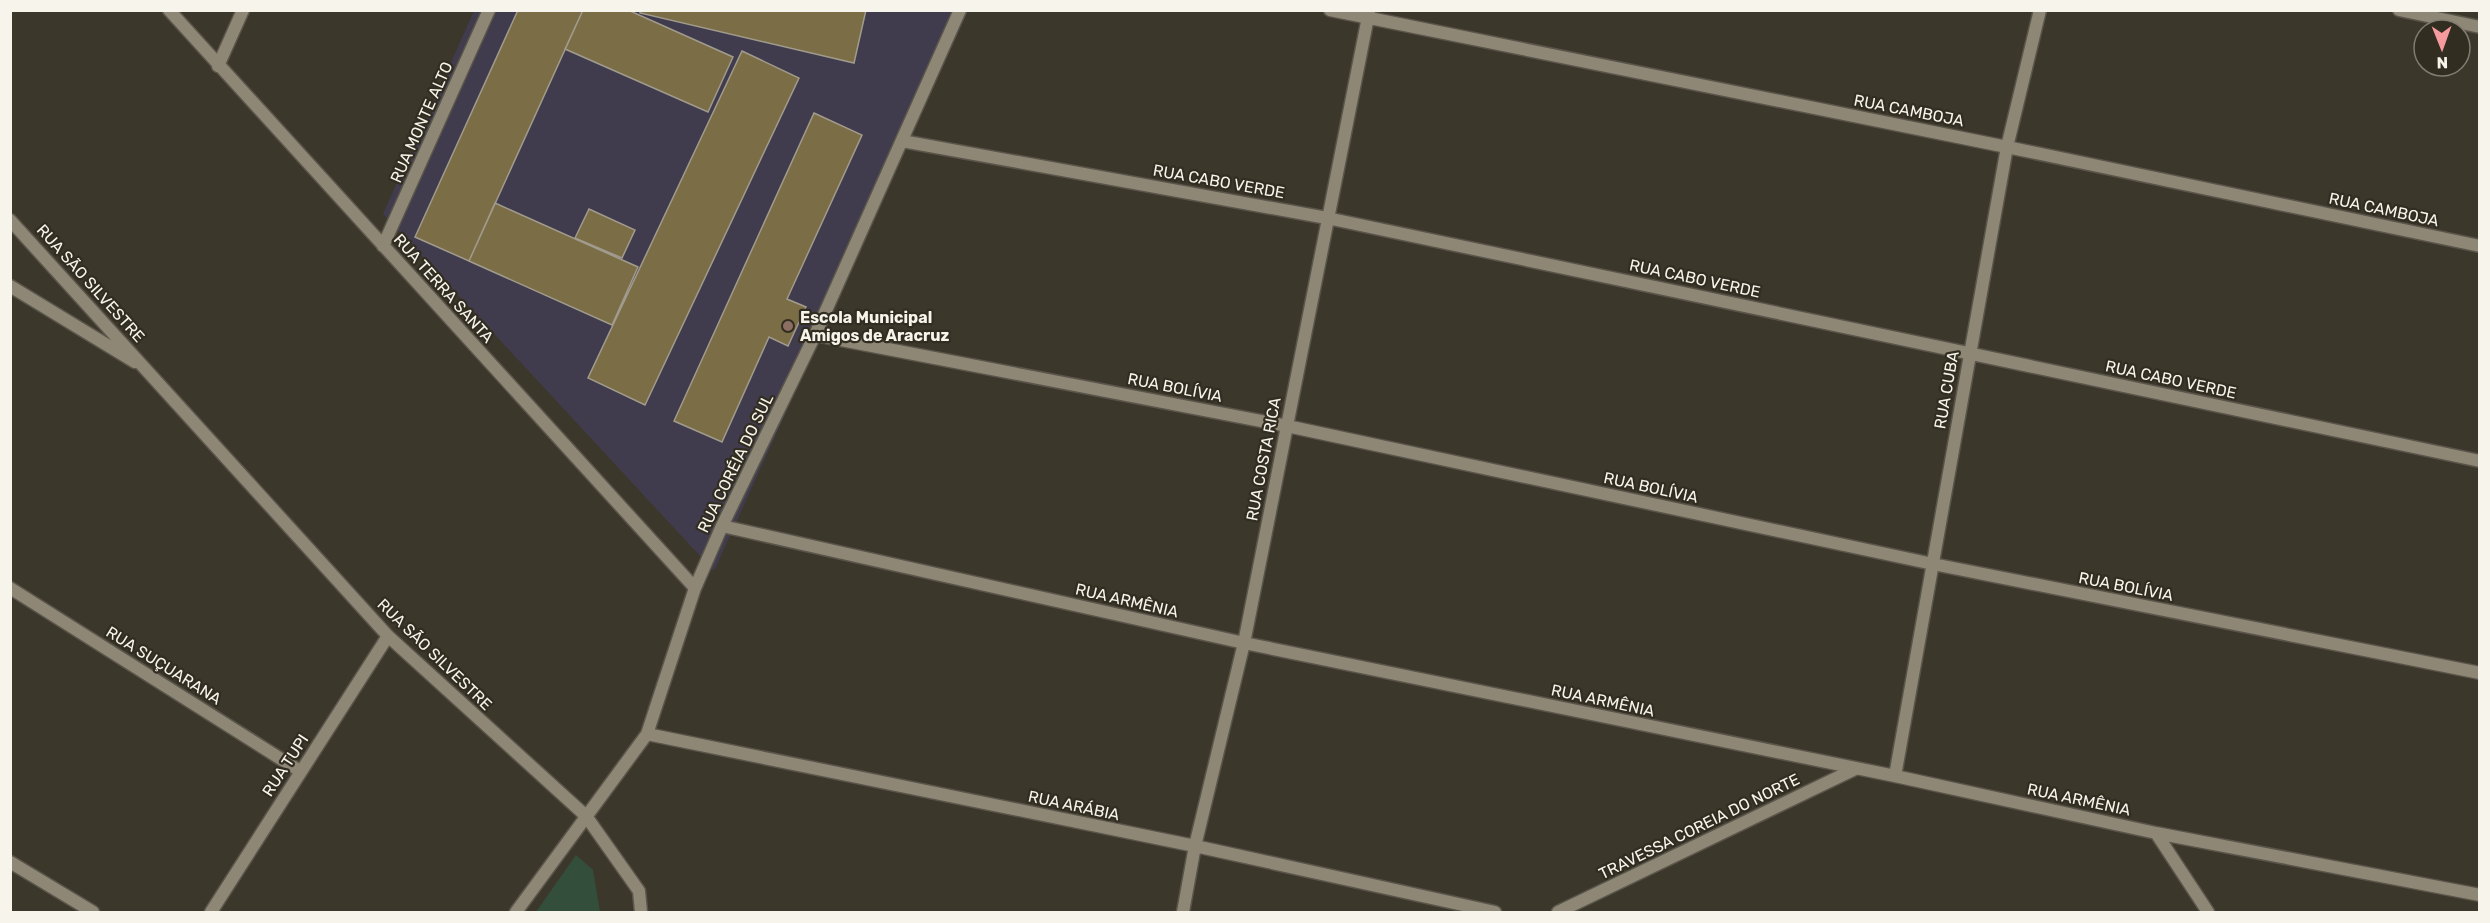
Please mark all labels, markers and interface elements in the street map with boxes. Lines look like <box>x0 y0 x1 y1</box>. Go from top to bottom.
north arrow <box>2412 18 2472 78</box>
text: N <box>2436 53 2448 72</box>
street label: RUA MONTE ALTO <box>386 59 457 186</box>
street label: RUA CAMBOJA <box>1852 90 1966 131</box>
street label: RUA CABO VERDE <box>1152 161 1286 202</box>
street label: RUA CAMBOJA <box>2327 189 2441 230</box>
street label: RUA SÃO SILVESTRE <box>33 220 149 346</box>
street label: RUA TERRA SANTA <box>390 230 498 347</box>
street label: RUA CABO VERDE <box>1628 255 1762 302</box>
place label: Escola Municipal Amigos de Aracruz <box>800 308 949 345</box>
marker: Escola Municipal Amigos de Aracruz <box>781 319 795 333</box>
street label: RUA CUBA <box>1930 349 1963 431</box>
street label: RUA CABO VERDE <box>2104 356 2238 403</box>
street label: RUA BOLÍVIA <box>1126 369 1224 406</box>
street label: RUA CORÉIA DO SUL <box>694 391 777 536</box>
street label: RUA COSTA RICA <box>1242 395 1285 522</box>
street label: RUA BOLÍVIA <box>1602 468 1700 507</box>
street label: RUA BOLÍVIA <box>2077 568 2175 605</box>
street label: RUA ARMÊNIA <box>1074 579 1180 622</box>
street label: RUA SÃO SILVESTRE <box>373 595 496 714</box>
street label: RUA SUÇUARANA <box>103 622 225 709</box>
street label: RUA ARMÊNIA <box>1550 680 1657 721</box>
street label: RUA TUPI <box>258 731 313 800</box>
street label: TRAVESSA COREIA DO NORTE <box>1596 769 1803 883</box>
street label: RUA ARMÊNIA <box>2026 779 2133 820</box>
street label: RUA ARÁBIA <box>1026 787 1122 825</box>

